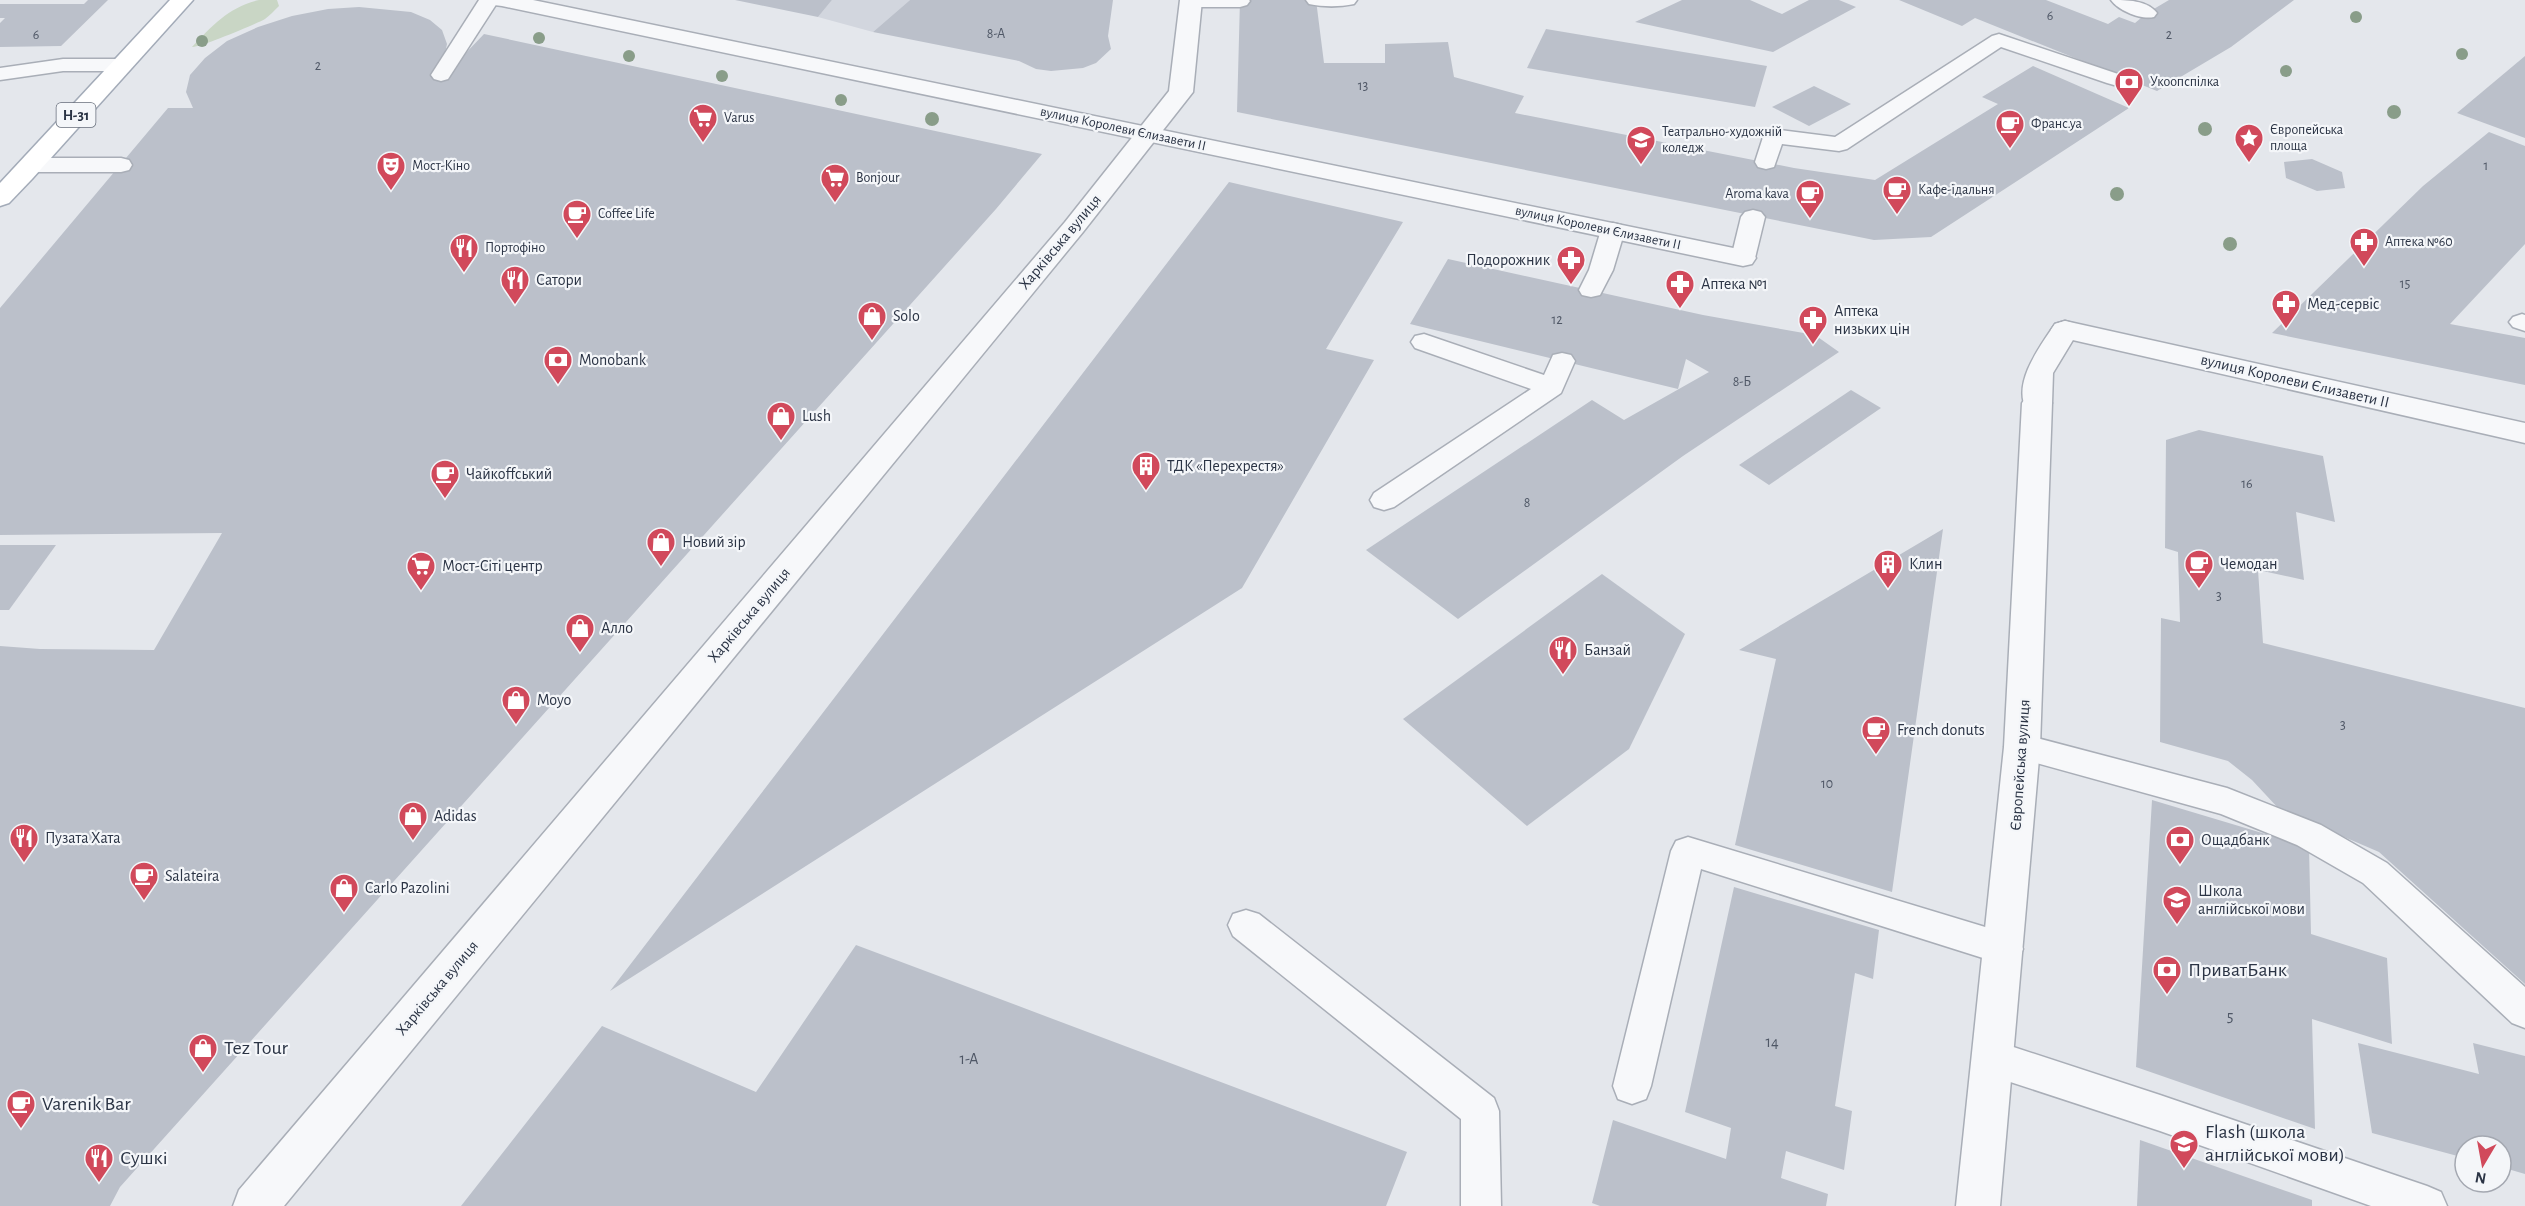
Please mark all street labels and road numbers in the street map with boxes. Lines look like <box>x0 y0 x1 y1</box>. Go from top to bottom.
road number: Н-31 <box>56 103 96 127</box>
street label: вулиця Королеви Єлизавети ІІ <box>1039 105 1207 153</box>
street label: Харківська вулиця <box>1016 191 1105 293</box>
street label: вулиця Королеви Єлизавети ІІ <box>1514 204 1682 252</box>
street label: вулиця Королеви Єлизавети ІІ <box>2199 351 2391 412</box>
street label: Харківська вулиця <box>705 564 794 666</box>
street label: Європейська вулиця <box>2007 699 2034 831</box>
street label: Харківська вулиця <box>393 937 482 1039</box>

